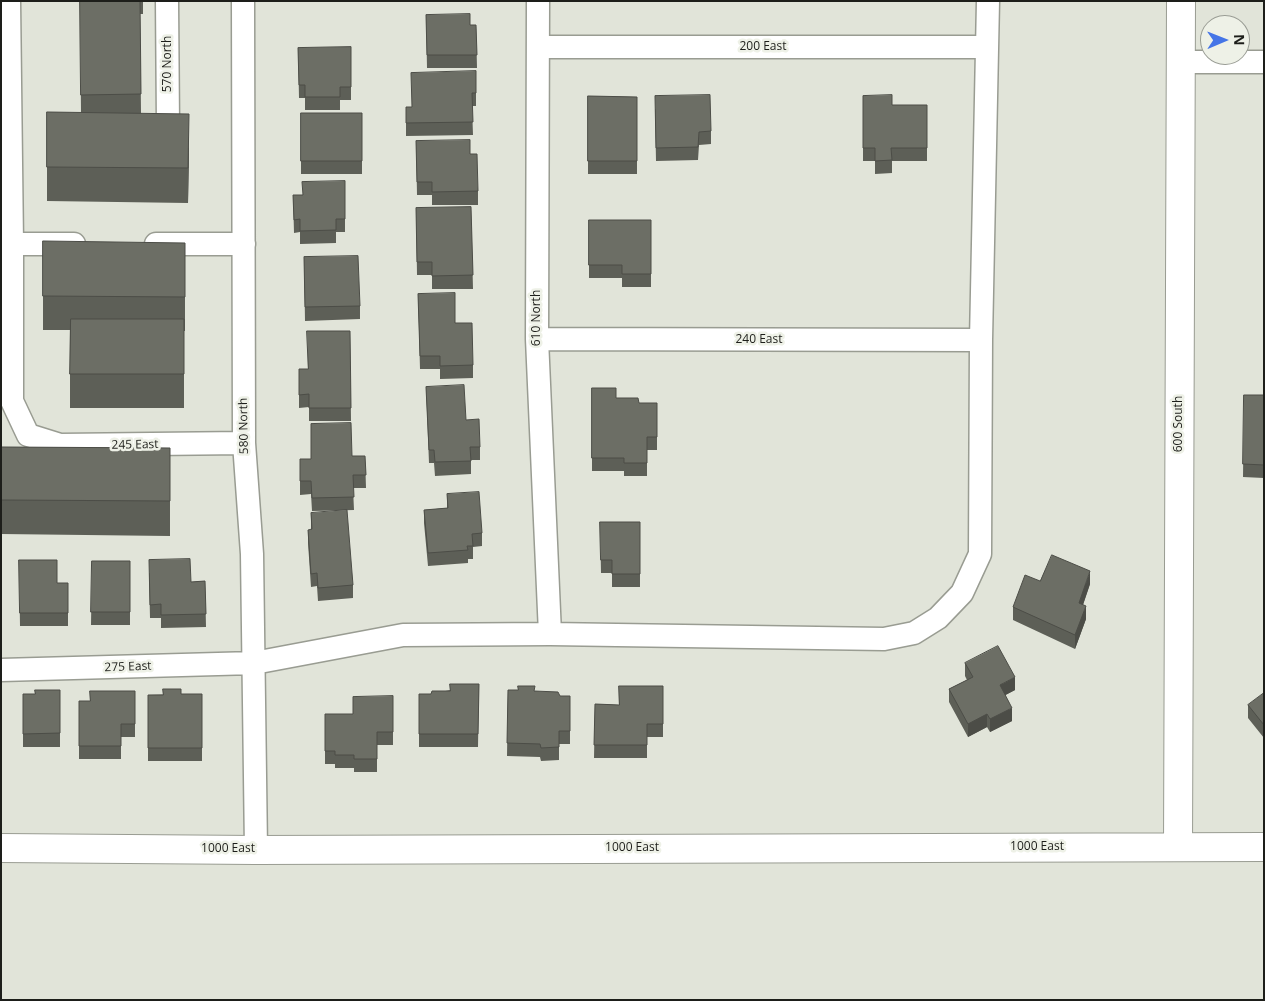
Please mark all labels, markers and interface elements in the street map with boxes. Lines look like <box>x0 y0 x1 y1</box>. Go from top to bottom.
north arrow <box>1200 15 1250 65</box>
text: N <box>1230 34 1249 46</box>
street label: 570 North <box>161 36 175 92</box>
street label: 200 East <box>739 40 787 54</box>
street label: 610 North <box>530 290 544 346</box>
street label: 240 East <box>735 333 783 347</box>
street label: 600 South <box>1172 396 1186 452</box>
street label: 580 North <box>236 398 252 454</box>
street label: 245 East <box>111 437 159 453</box>
street label: 275 East <box>104 659 152 675</box>
street label: 1000 East <box>1010 840 1064 854</box>
street label: 1000 East <box>605 841 659 855</box>
street label: 1000 East <box>201 842 255 856</box>

